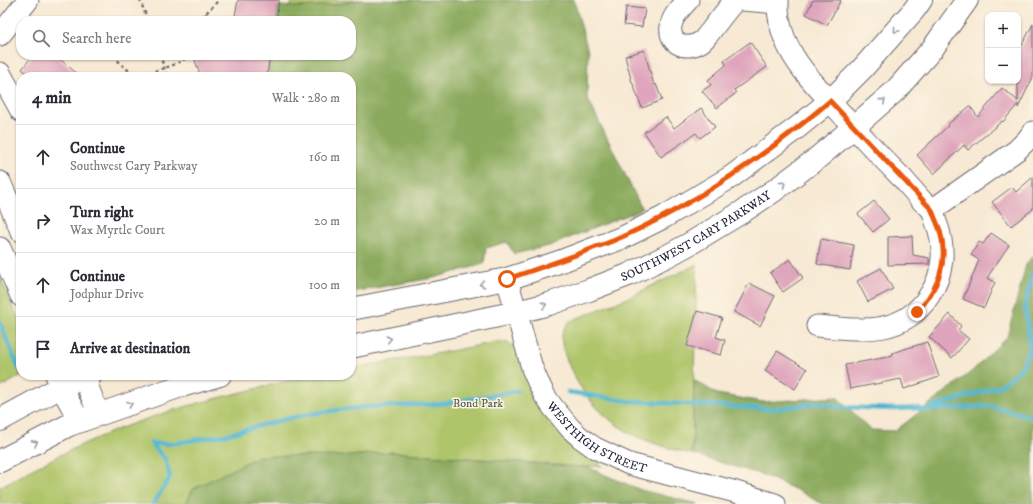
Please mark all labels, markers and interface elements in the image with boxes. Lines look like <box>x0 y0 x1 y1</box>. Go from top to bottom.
map controls <box>985 12 1021 84</box>
button: + <box>985 12 1021 48</box>
search box <box>16 16 356 60</box>
one-way arrow <box>894 26 901 33</box>
icon: search <box>30 27 52 49</box>
text: Search here <box>62 29 131 48</box>
button: − <box>985 48 1021 84</box>
text: 4 min <box>32 87 71 109</box>
text: Walk · 280 m <box>272 90 340 106</box>
one-way arrow <box>879 99 886 106</box>
text: Continue <box>70 139 125 158</box>
icon: ahead <box>32 146 54 168</box>
text: 160 m <box>309 149 340 165</box>
text: Southwest Cary Parkway <box>70 158 197 174</box>
one-way arrow <box>779 182 786 189</box>
street label: SOUTHWEST CARY PARKWAY <box>619 187 774 285</box>
text: Turn right <box>70 203 133 222</box>
icon: right <box>32 210 54 232</box>
text: 20 m <box>314 213 340 229</box>
text: Wax Myrtle Court <box>70 222 165 238</box>
text: Continue <box>70 267 125 286</box>
route start <box>498 270 516 288</box>
icon: ahead <box>32 274 54 296</box>
text: 100 m <box>309 277 340 293</box>
one-way arrow <box>479 279 485 287</box>
text: Jodphur Drive <box>70 286 144 302</box>
one-way arrow <box>540 301 547 310</box>
route end <box>908 303 926 321</box>
one-way arrow <box>386 335 392 343</box>
icon: arrive <box>32 338 54 360</box>
text: Arrive at destination <box>70 339 190 358</box>
park label: Bond Park <box>453 396 503 411</box>
street label: WESTHIGH STREET <box>543 398 649 476</box>
one-way arrow <box>126 400 133 409</box>
one-way arrow <box>30 441 38 448</box>

